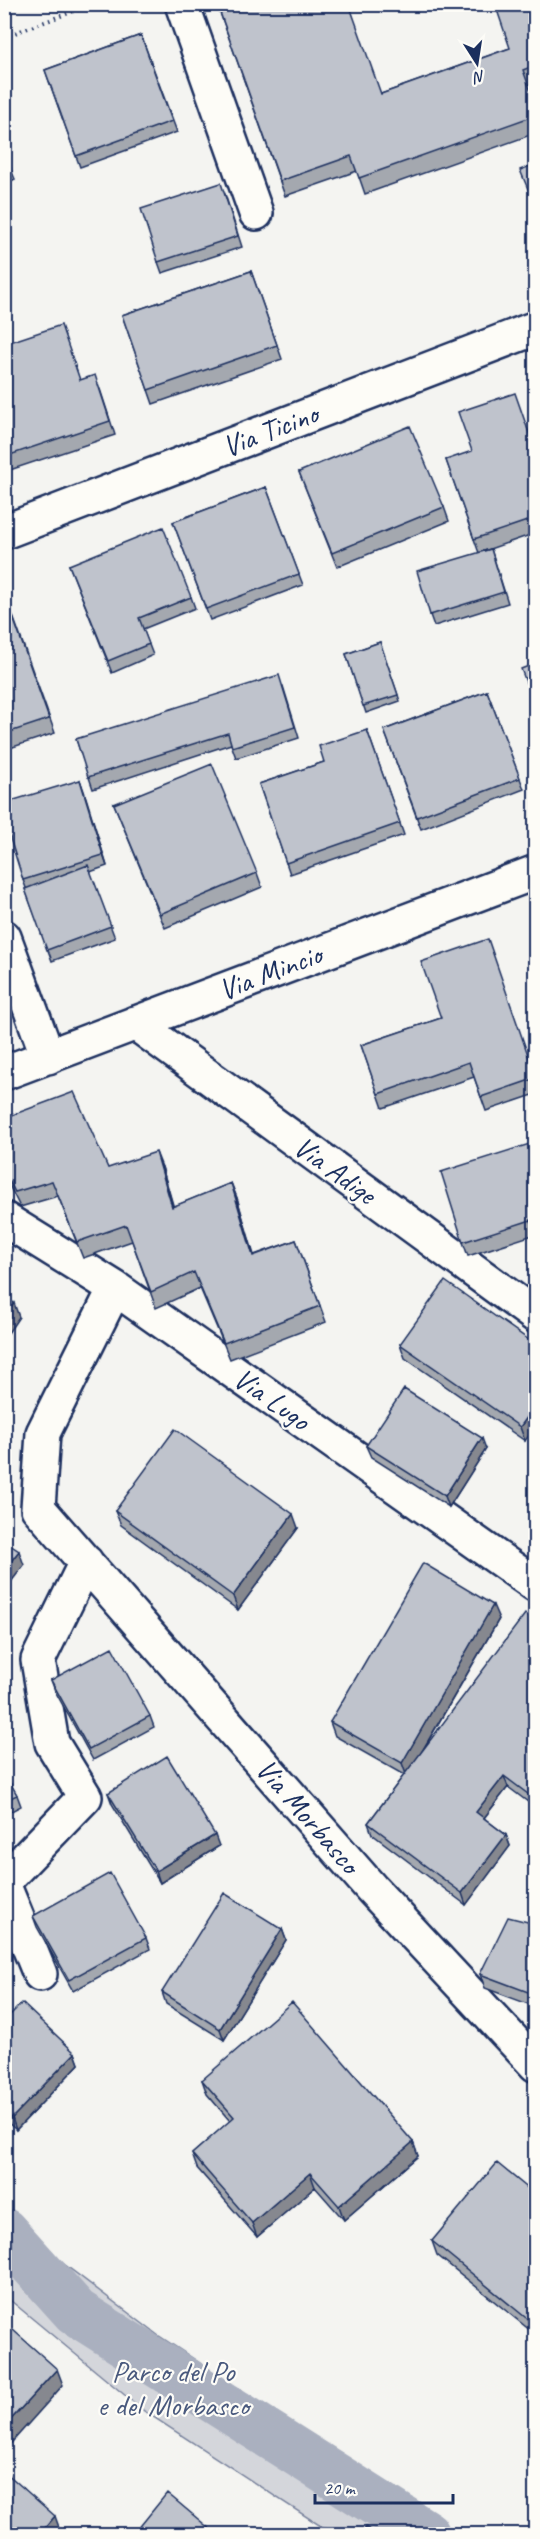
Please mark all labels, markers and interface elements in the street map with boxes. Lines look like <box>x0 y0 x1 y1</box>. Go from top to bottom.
north arrow <box>447 33 507 93</box>
text: N <box>470 66 487 88</box>
street label: Via Ticino <box>217 393 326 466</box>
street label: Via Mincio <box>213 934 330 1009</box>
street label: Via Adige <box>286 1127 385 1214</box>
street label: Via Lugo <box>226 1359 319 1440</box>
street label: Via Morbasco <box>248 1751 371 1884</box>
park label: Parco del Po e del Morbasco <box>97 2352 252 2424</box>
scale bar <box>315 2467 453 2505</box>
text: 20 m <box>324 2477 357 2499</box>

